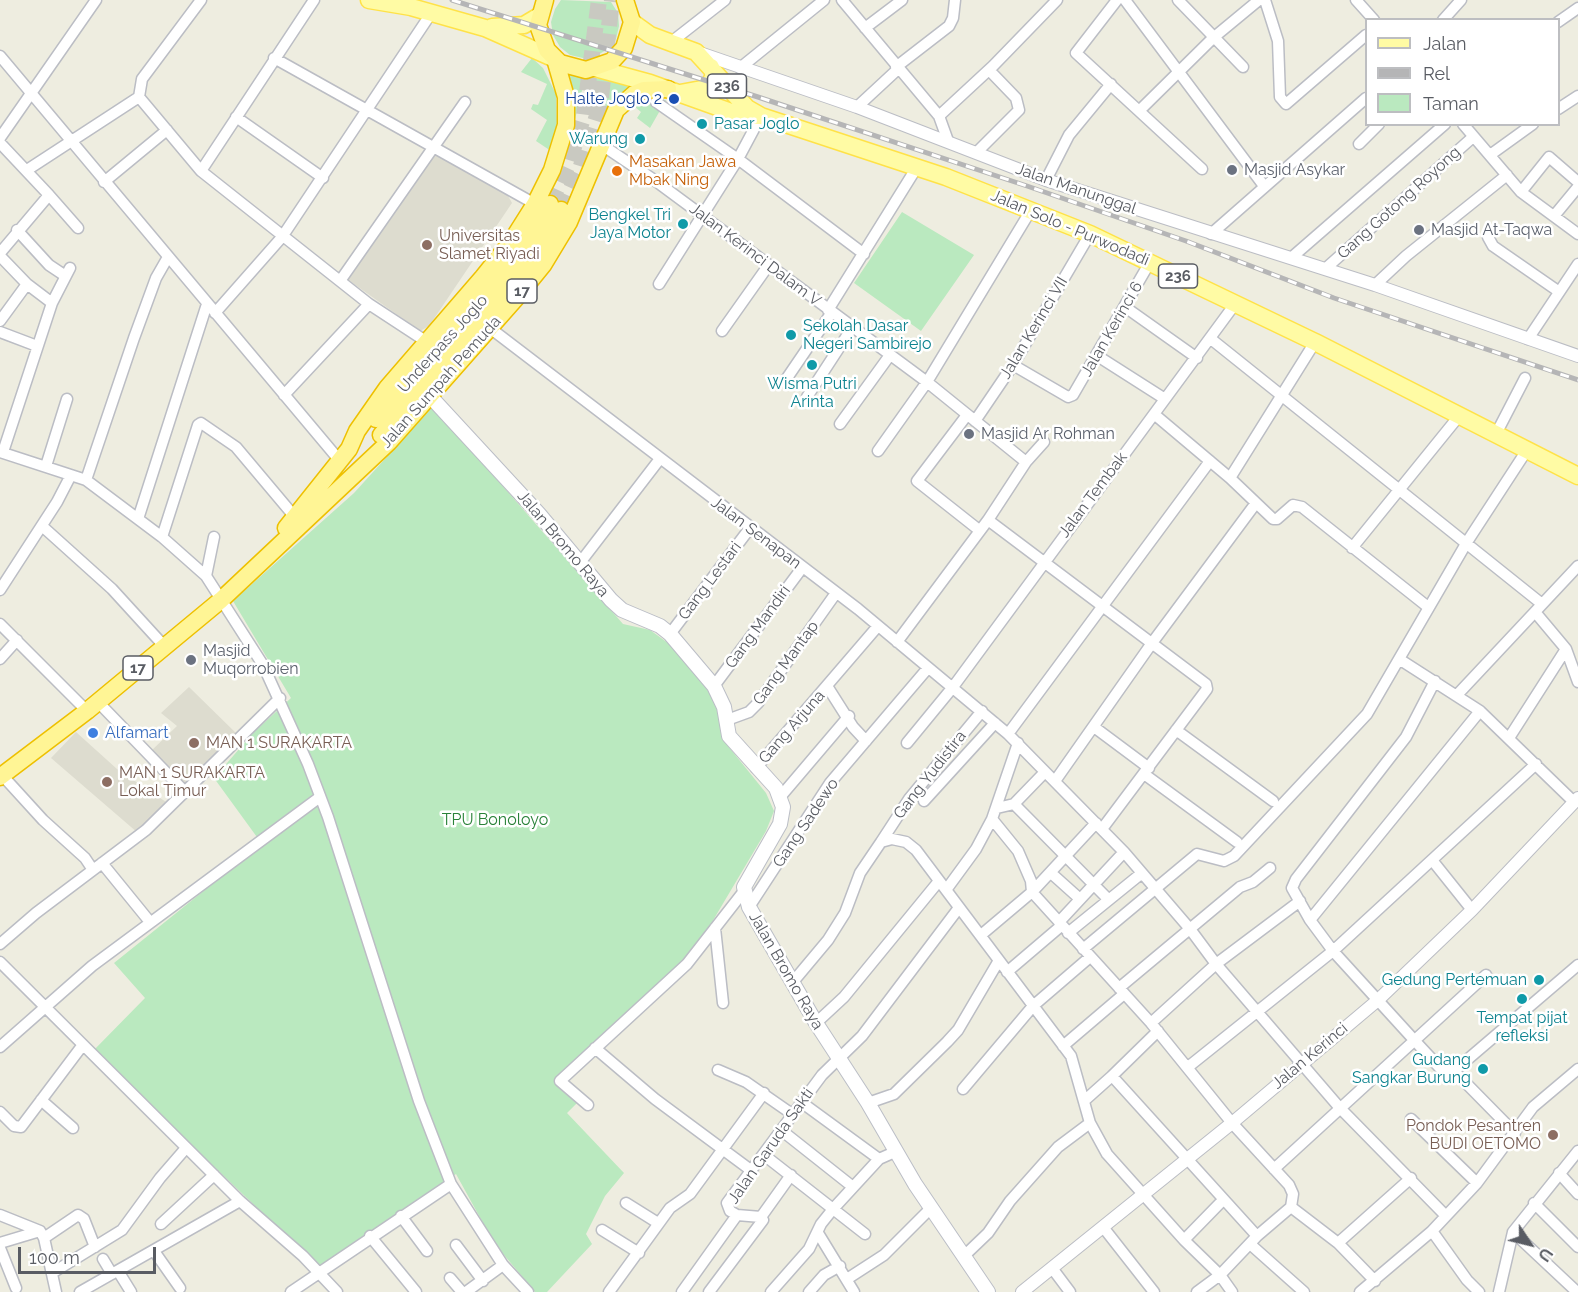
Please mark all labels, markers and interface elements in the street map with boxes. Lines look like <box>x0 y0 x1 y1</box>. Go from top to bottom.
legend <box>1365 18 1560 126</box>
text: Jalan <box>1423 33 1467 54</box>
text: Rel <box>1423 63 1450 84</box>
road number: 236 <box>708 74 746 98</box>
place label: Halte Joglo 2 <box>565 89 662 109</box>
marker: Halte Joglo 2 <box>667 92 681 106</box>
text: Taman <box>1423 93 1479 114</box>
place label: Pasar Joglo <box>714 114 800 134</box>
marker: Pasar Joglo <box>695 117 709 131</box>
place label: Warung <box>569 129 628 149</box>
marker: Warung <box>633 132 647 146</box>
street label: Gang Gotong Royong <box>1334 143 1464 263</box>
place label: Masakan Jawa Mbak Ning <box>629 152 736 190</box>
street label: Jalan Manunggal <box>1013 159 1139 219</box>
place label: Masjid Asykar <box>1244 160 1345 180</box>
marker: Masjid Asykar <box>1225 163 1239 177</box>
marker: Masakan Jawa Mbak Ning <box>610 164 624 178</box>
street label: Jalan Solo - Purwodadi <box>988 186 1152 270</box>
street label: Jalan Kerinci Dalam V <box>686 199 824 311</box>
place label: Bengkel Tri Jaya Motor <box>588 205 671 243</box>
marker: Bengkel Tri Jaya Motor <box>676 217 690 231</box>
place label: Masjid At-Taqwa <box>1431 220 1552 240</box>
marker: Masjid At-Taqwa <box>1412 223 1426 237</box>
place label: Universitas Slamet Riyadi <box>439 226 540 264</box>
marker: Universitas Slamet Riyadi <box>420 238 434 252</box>
road number: 236 <box>1158 264 1198 288</box>
street label: Jalan Kerinci VII <box>996 274 1072 382</box>
street label: Jalan Kerinci 6 <box>1077 278 1147 380</box>
road number: 17 <box>507 279 537 303</box>
street label: Underpass Joglo <box>394 291 492 397</box>
street label: Jalan Sumpah Pemuda <box>377 312 505 452</box>
place label: Sekolah Dasar Negeri Sambirejo <box>803 316 931 354</box>
marker: Sekolah Dasar Negeri Sambirejo <box>784 328 798 342</box>
marker: Wisma Putri Arinta <box>805 358 819 372</box>
place label: Wisma Putri Arinta <box>767 374 857 412</box>
place label: Masjid Ar Rohman <box>981 424 1115 444</box>
marker: Masjid Ar Rohman <box>962 427 976 441</box>
street label: Jalan Tembak <box>1055 449 1131 541</box>
street label: Jalan Bromo Raya <box>513 487 613 601</box>
street label: Jalan Senapan <box>707 493 805 573</box>
street label: Gang Lestari <box>674 538 746 624</box>
street label: Gang Mandiri <box>721 582 795 672</box>
street label: Gang Mantap <box>749 617 823 709</box>
place label: Masjid Muqorrobien <box>203 641 299 679</box>
marker: Masjid Muqorrobien <box>184 653 198 667</box>
road number: 17 <box>123 656 153 680</box>
street label: Gang Arjuna <box>755 686 829 768</box>
place label: Alfamart <box>105 723 169 743</box>
marker: Alfamart <box>86 726 100 740</box>
street label: Gang Yudistira <box>890 727 970 823</box>
place label: MAN 1 SURAKARTA <box>206 733 352 753</box>
marker: MAN 1 SURAKARTA <box>187 736 201 750</box>
place label: MAN 1 SURAKARTA Lokal Timur <box>119 763 265 801</box>
marker: MAN 1 SURAKARTA Lokal Timur <box>100 775 114 789</box>
street label: Gang Sadewo <box>769 775 843 871</box>
park label: TPU Bonoloyo <box>442 810 548 830</box>
street label: Jalan Bromo Raya <box>745 909 827 1033</box>
place label: Gedung Pertemuan <box>1382 970 1527 990</box>
marker: Gedung Pertemuan <box>1532 973 1546 987</box>
marker: Tempat pijat refleksi <box>1515 992 1529 1006</box>
place label: Tempat pijat refleksi <box>1476 1008 1568 1046</box>
street label: Jalan Kerinci <box>1268 1019 1352 1093</box>
place label: Gudang Sangkar Burung <box>1352 1050 1471 1088</box>
marker: Gudang Sangkar Burung <box>1476 1062 1490 1076</box>
street label: Jalan Garuda Sakti <box>724 1085 818 1207</box>
place label: Pondok Pesantren BUDI OETOMO <box>1406 1116 1541 1154</box>
marker: Pondok Pesantren BUDI OETOMO <box>1546 1128 1560 1142</box>
north arrow <box>1500 1214 1560 1274</box>
scale bar <box>21 1235 159 1273</box>
text: U <box>1534 1244 1556 1265</box>
text: 100 m <box>29 1247 80 1268</box>

